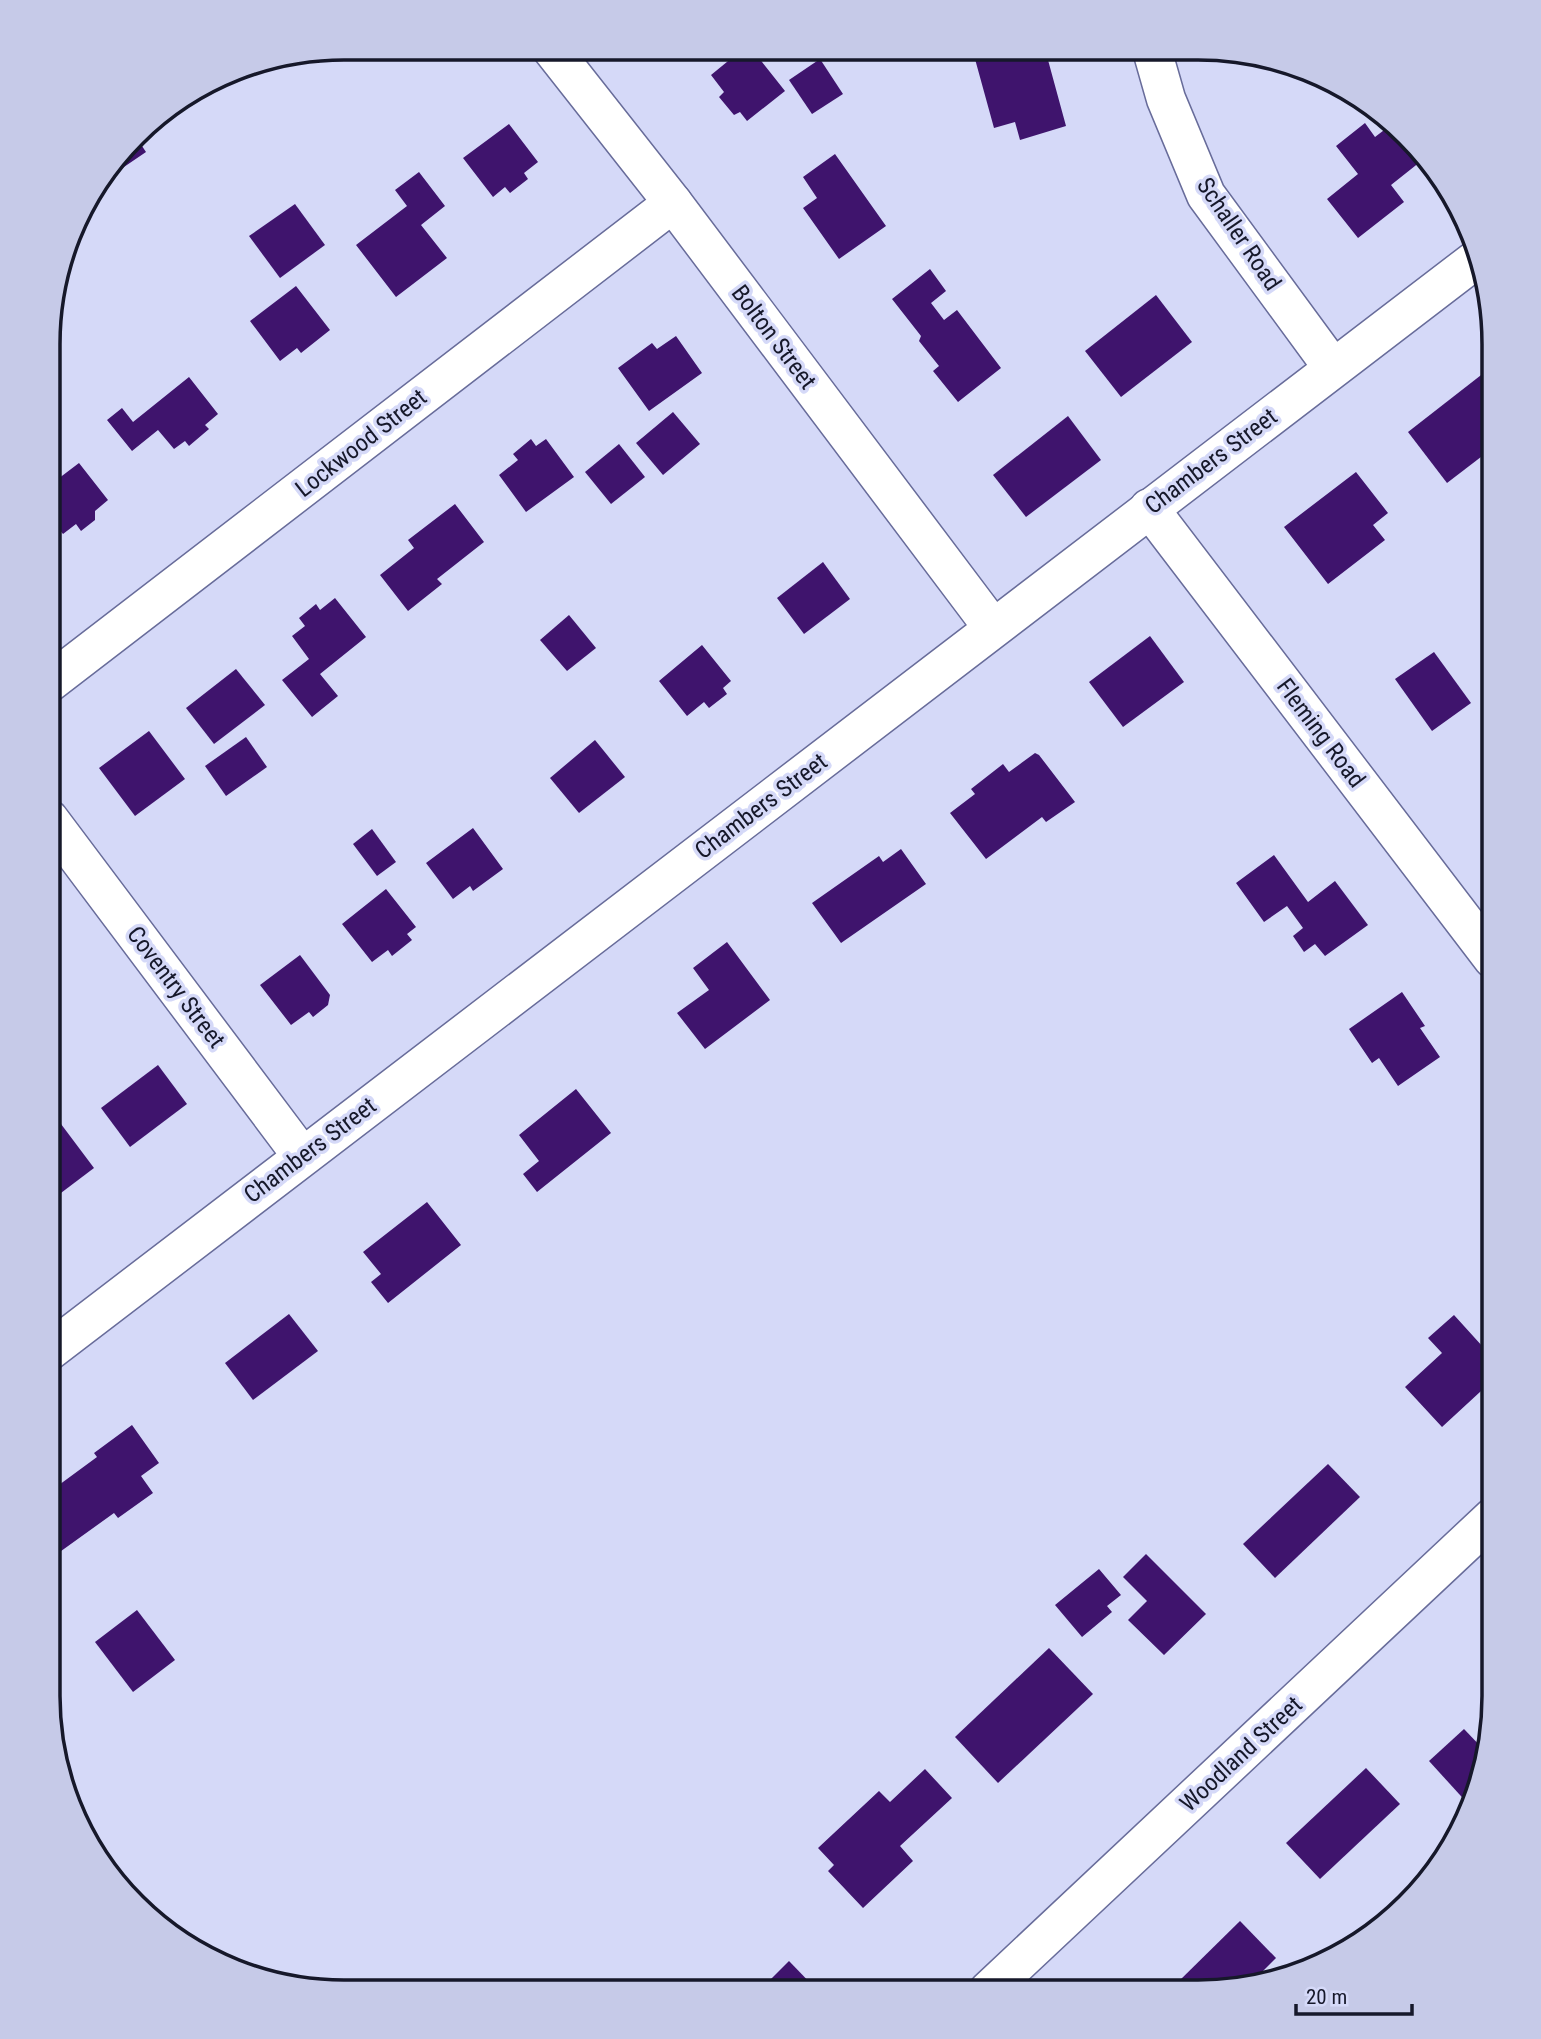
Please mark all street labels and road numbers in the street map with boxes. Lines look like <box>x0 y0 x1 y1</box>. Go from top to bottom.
street label: Schaller Road <box>1191 172 1287 296</box>
street label: Bolton Street <box>726 279 822 395</box>
street label: Lockwood Street <box>290 383 432 503</box>
street label: Chambers Street <box>1140 402 1282 520</box>
street label: Fleming Road <box>1271 673 1371 793</box>
street label: Chambers Street <box>690 747 832 865</box>
street label: Coventry Street <box>121 921 231 1053</box>
street label: Chambers Street <box>239 1091 381 1209</box>
street label: Woodland Street <box>1174 1690 1308 1818</box>

